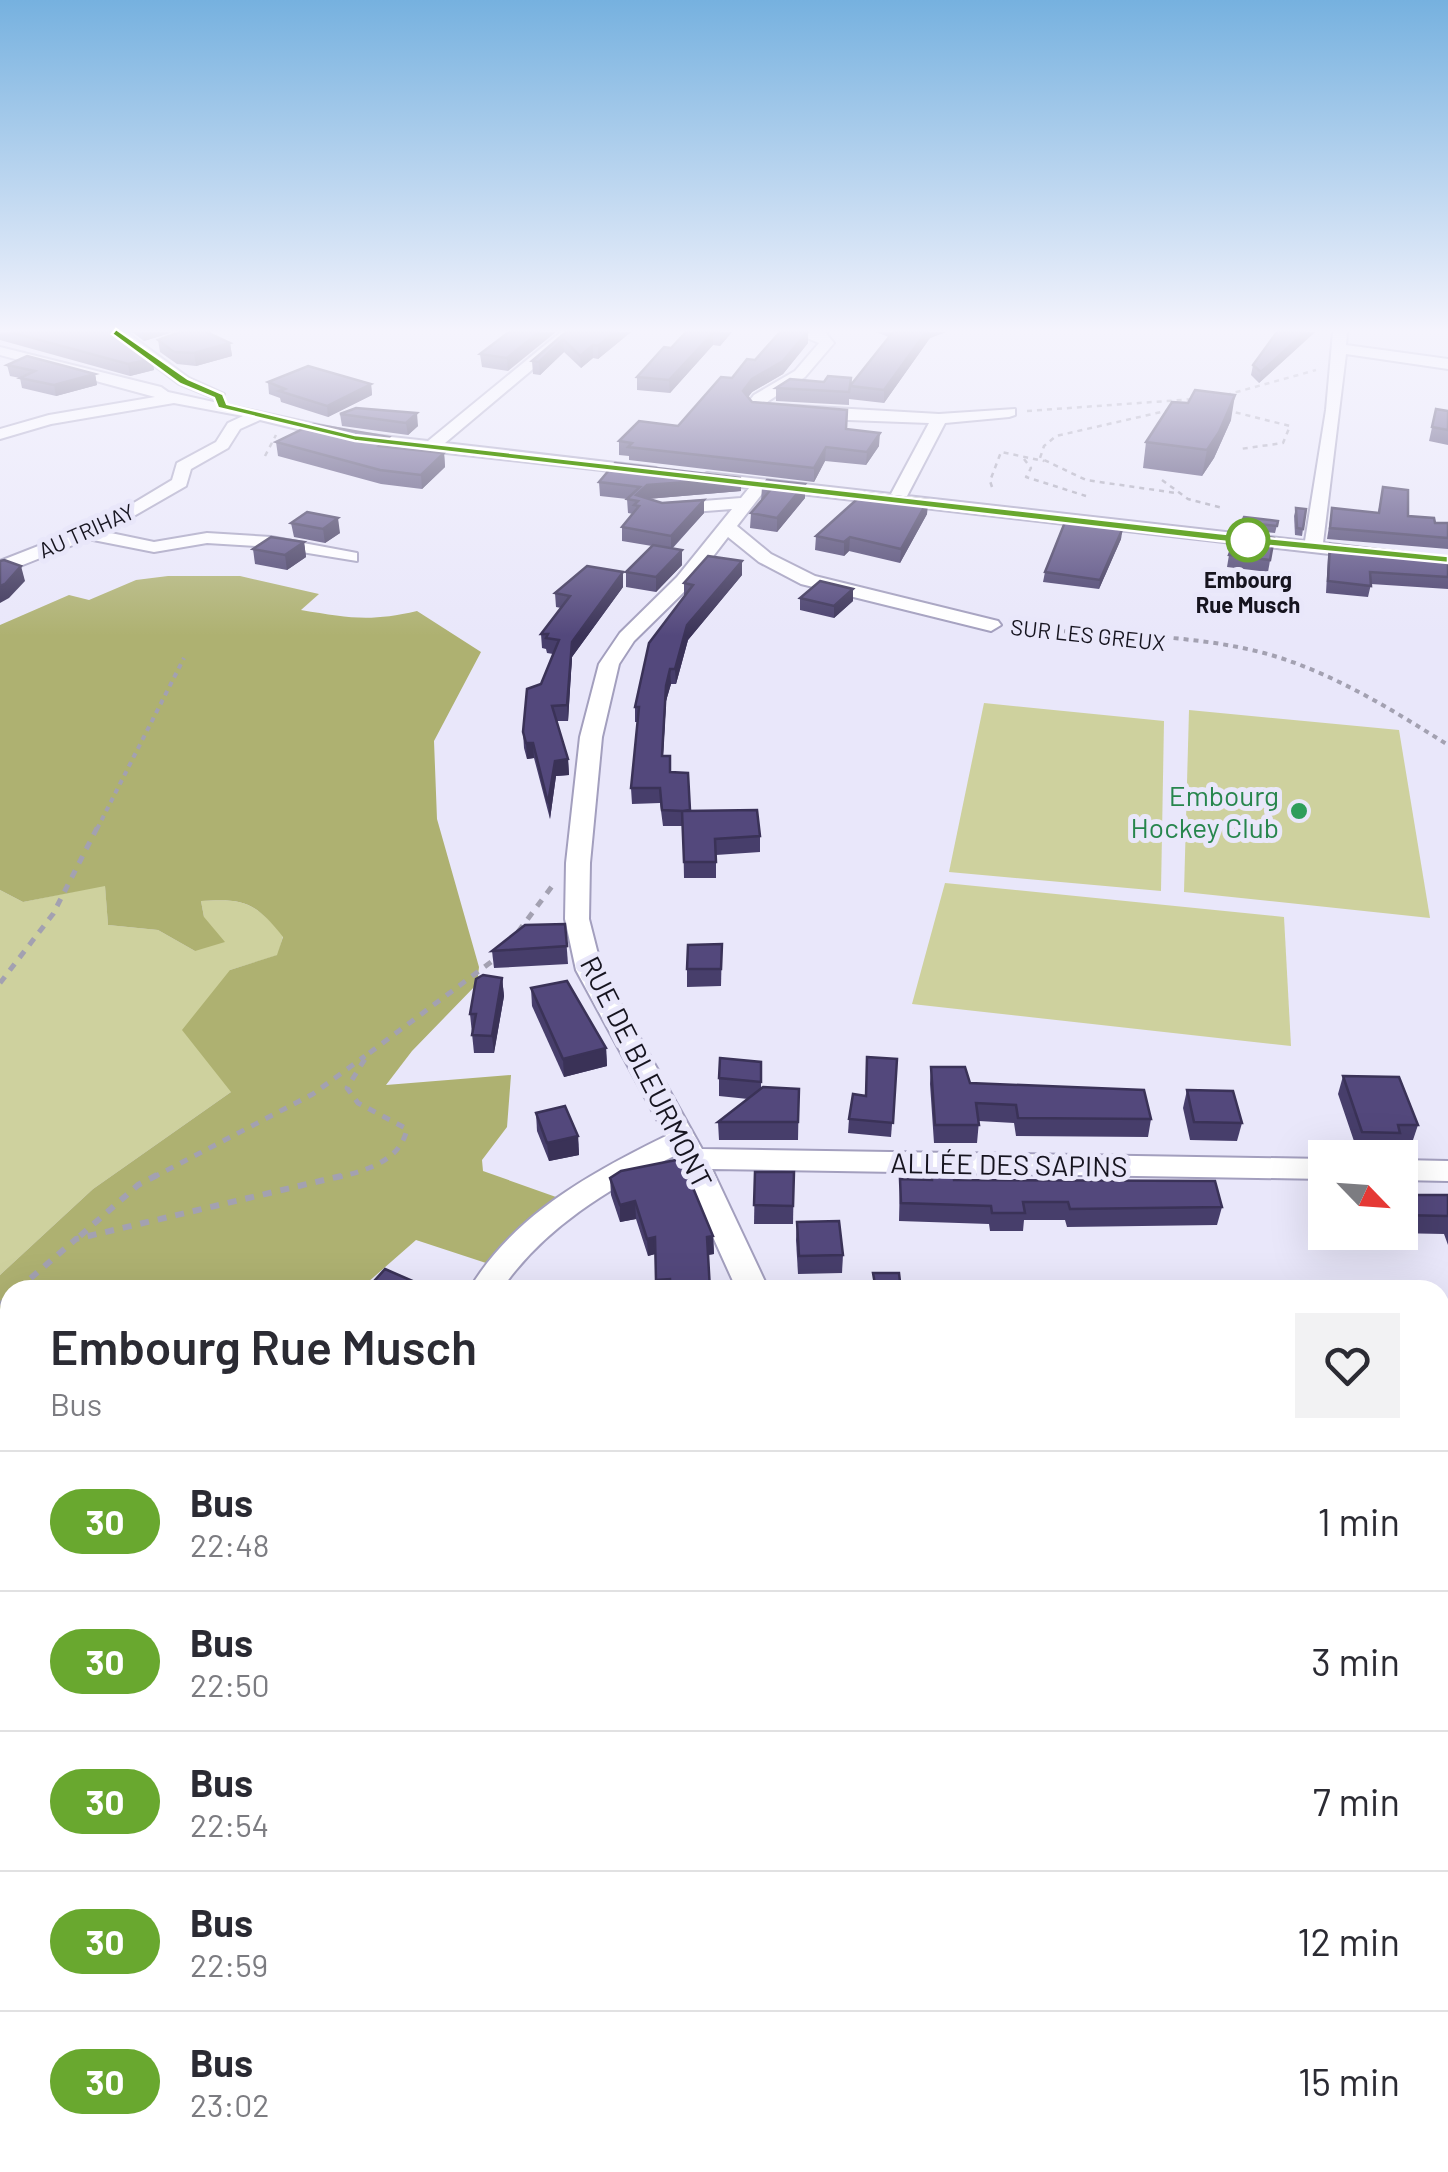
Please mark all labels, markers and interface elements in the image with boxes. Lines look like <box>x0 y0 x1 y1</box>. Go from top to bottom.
street label: AU TRIHAY <box>34 497 138 563</box>
marker: Embourg Rue Musch <box>1227 519 1269 561</box>
place label: Embourg Rue Musch <box>1196 566 1300 617</box>
street label: SUR LES GREUX <box>1009 613 1167 655</box>
place label: Embourg Hockey Club <box>1131 778 1279 844</box>
marker: Embourg Hockey Club <box>1288 800 1310 822</box>
street label: RUE DE BLEURMONT <box>574 950 720 1194</box>
north arrow <box>1308 1140 1418 1250</box>
map controls <box>1308 1140 1418 1250</box>
street label: ALLÉE DES SAPINS <box>890 1145 1128 1183</box>
button: heart <box>1295 1313 1400 1418</box>
text: Embourg Rue Musch <box>50 1317 477 1375</box>
text: Bus <box>50 1384 102 1422</box>
text: Bus <box>190 1479 253 1525</box>
text: 1 min <box>1318 1498 1400 1544</box>
text: 30 <box>86 1500 124 1542</box>
text: 22:48 <box>190 1525 269 1563</box>
text: Bus <box>190 1619 253 1665</box>
text: 3 min <box>1311 1638 1400 1684</box>
text: 30 <box>86 1640 124 1682</box>
text: 22:50 <box>190 1665 270 1703</box>
text: Bus <box>190 1759 253 1805</box>
text: 7 min <box>1313 1778 1400 1824</box>
text: 30 <box>86 1780 124 1822</box>
text: 22:54 <box>190 1805 269 1843</box>
text: Bus <box>190 1899 253 1945</box>
text: 12 min <box>1297 1918 1400 1964</box>
text: 30 <box>86 1920 124 1962</box>
text: 22:59 <box>190 1945 268 1983</box>
text: Bus <box>190 2039 253 2085</box>
text: 15 min <box>1298 2058 1400 2104</box>
text: 30 <box>86 2060 124 2102</box>
text: 23:02 <box>190 2085 270 2123</box>

